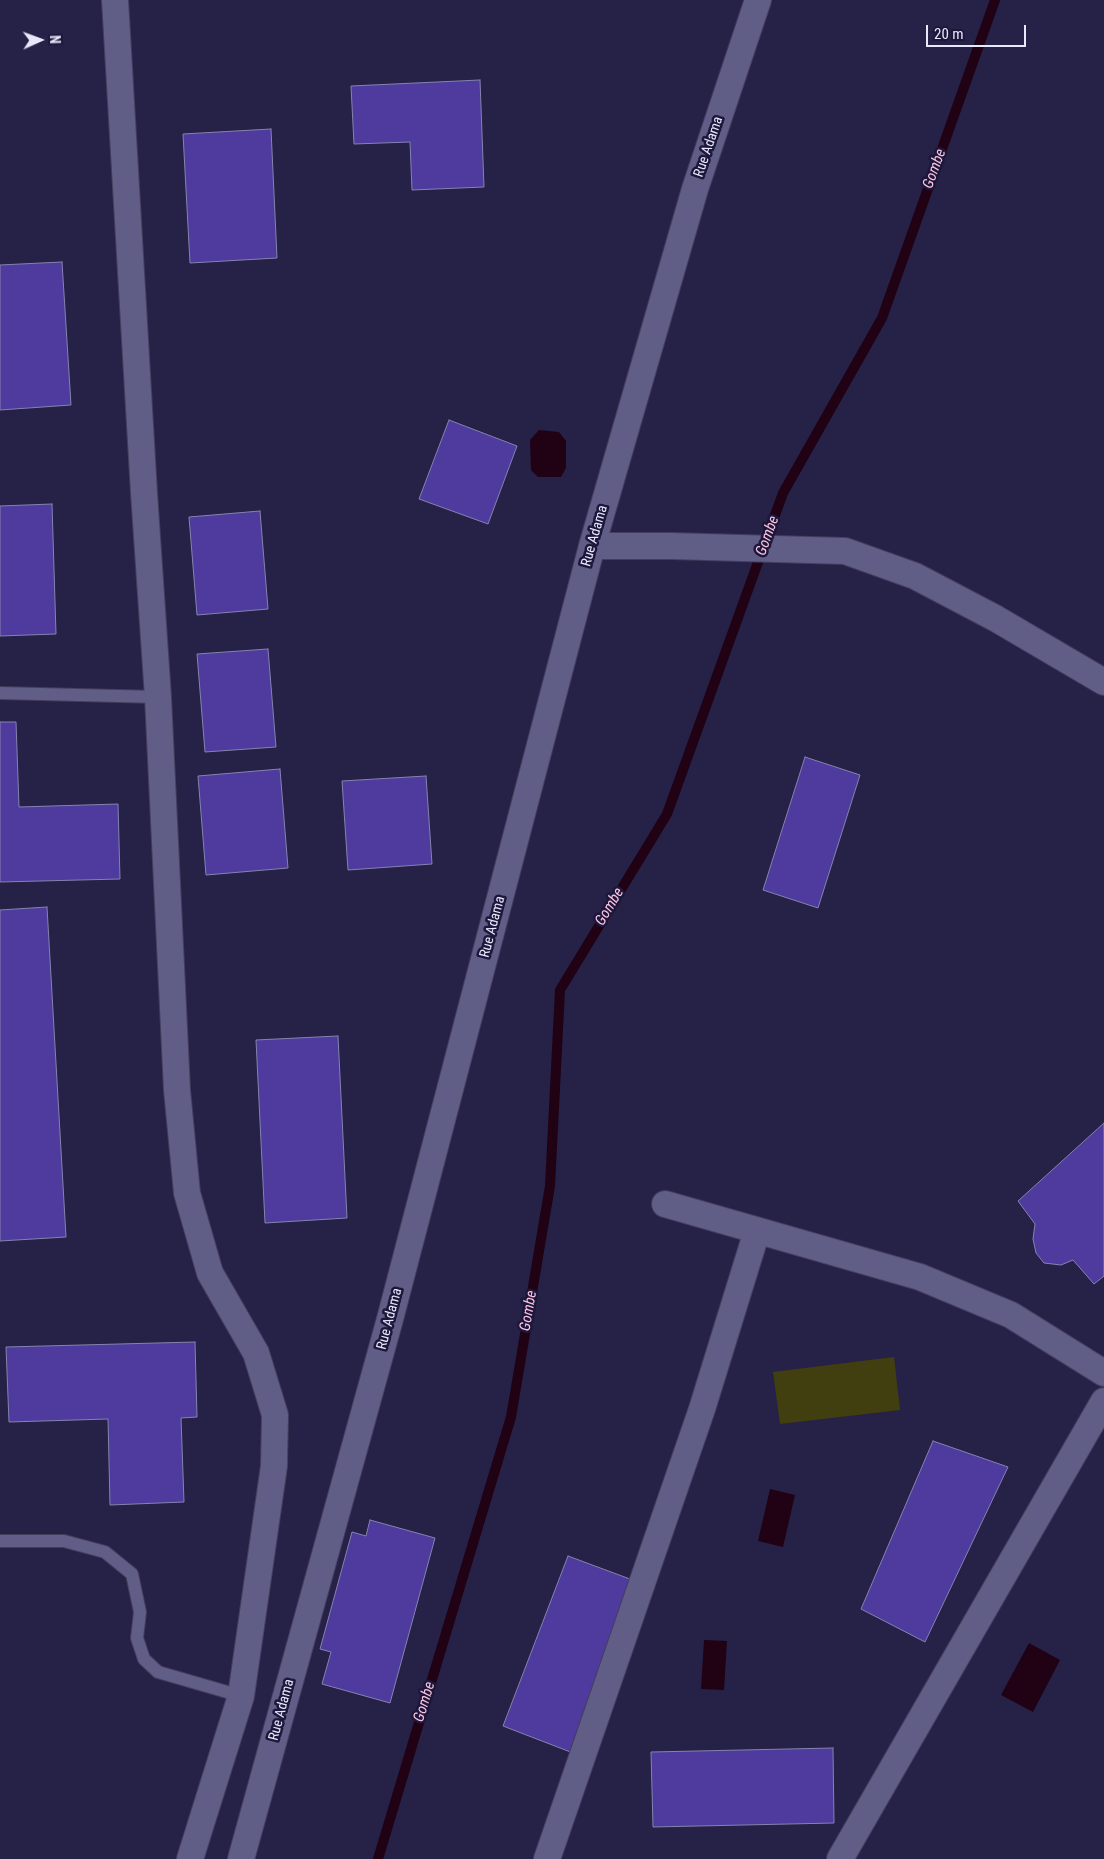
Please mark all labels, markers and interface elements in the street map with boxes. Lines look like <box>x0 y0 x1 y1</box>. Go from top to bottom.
north arrow <box>15 15 65 65</box>
scale bar <box>929 15 1029 47</box>
text: 20 m <box>934 25 964 43</box>
text: N <box>47 35 63 44</box>
street label: Rue Adama <box>691 115 727 179</box>
water label: Gombe <box>920 147 950 191</box>
street label: Rue Adama <box>578 503 612 569</box>
water label: Gombe <box>753 514 783 558</box>
water label: Gombe <box>592 885 628 929</box>
street label: Rue Adama <box>477 894 509 960</box>
street label: Rue Adama <box>374 1286 406 1352</box>
water label: Gombe <box>517 1289 541 1333</box>
street label: Rue Adama <box>266 1677 298 1743</box>
water label: Gombe <box>410 1680 440 1724</box>

